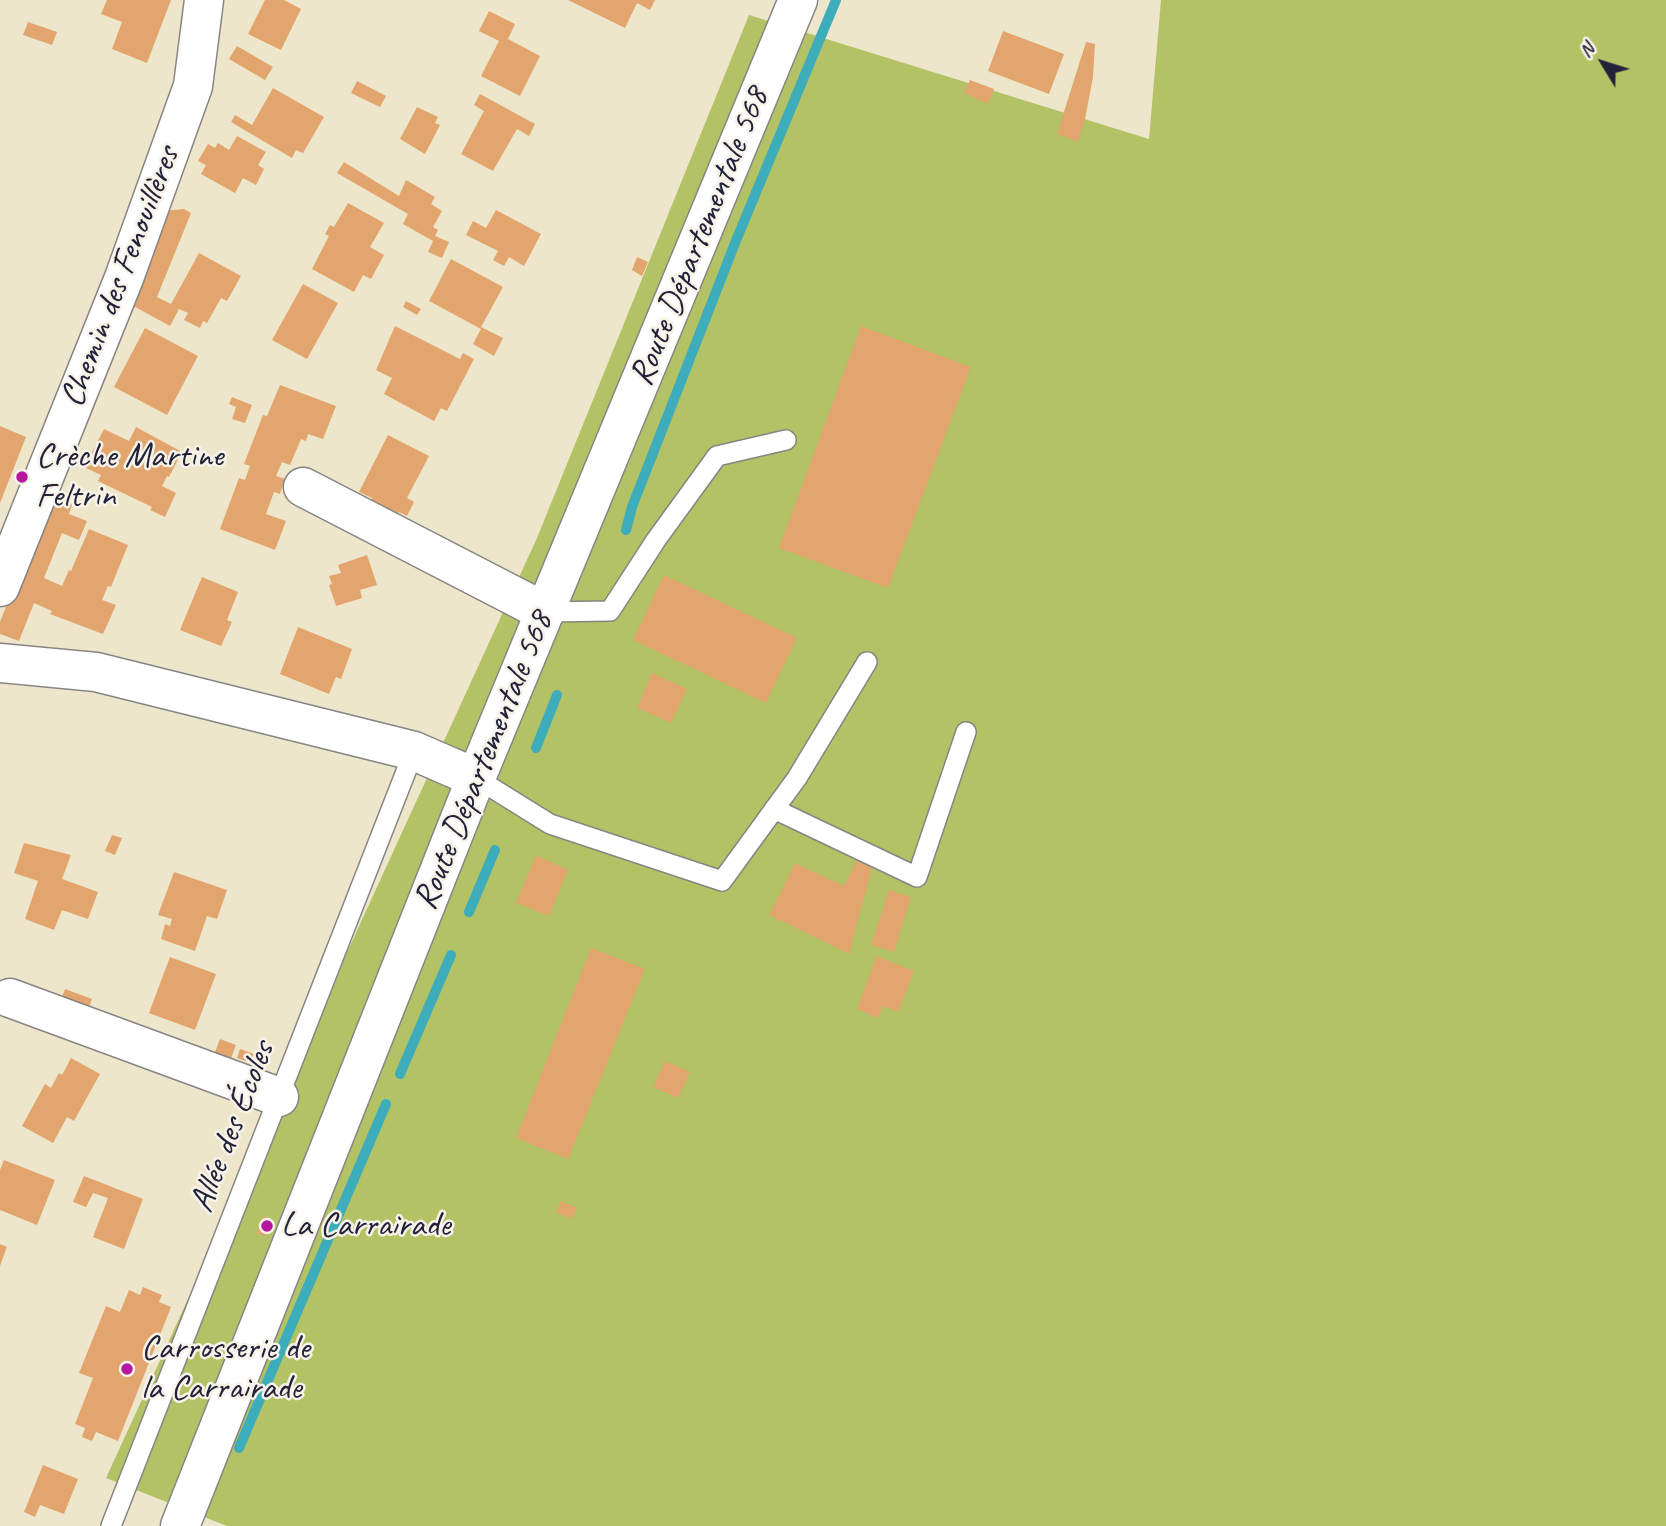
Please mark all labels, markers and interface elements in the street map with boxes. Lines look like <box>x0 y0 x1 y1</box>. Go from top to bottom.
north arrow <box>1568 28 1638 98</box>
text: N <box>1573 38 1600 62</box>
street label: Route Départementale 568 <box>621 82 779 392</box>
street label: Chemin des Fenouillères <box>52 141 190 413</box>
place label: Crèche Martine Feltrin <box>36 436 223 518</box>
marker: Crèche Martine Feltrin <box>14 469 30 485</box>
street label: Route Départementale 568 <box>405 606 563 916</box>
street label: Allée des Écoles <box>181 1036 285 1218</box>
place label: La Carrairade <box>281 1205 450 1247</box>
marker: La Carrairade <box>259 1218 275 1234</box>
place label: Carrosserie de la Carrairade <box>141 1328 310 1410</box>
marker: Carrosserie de la Carrairade <box>119 1361 135 1377</box>

